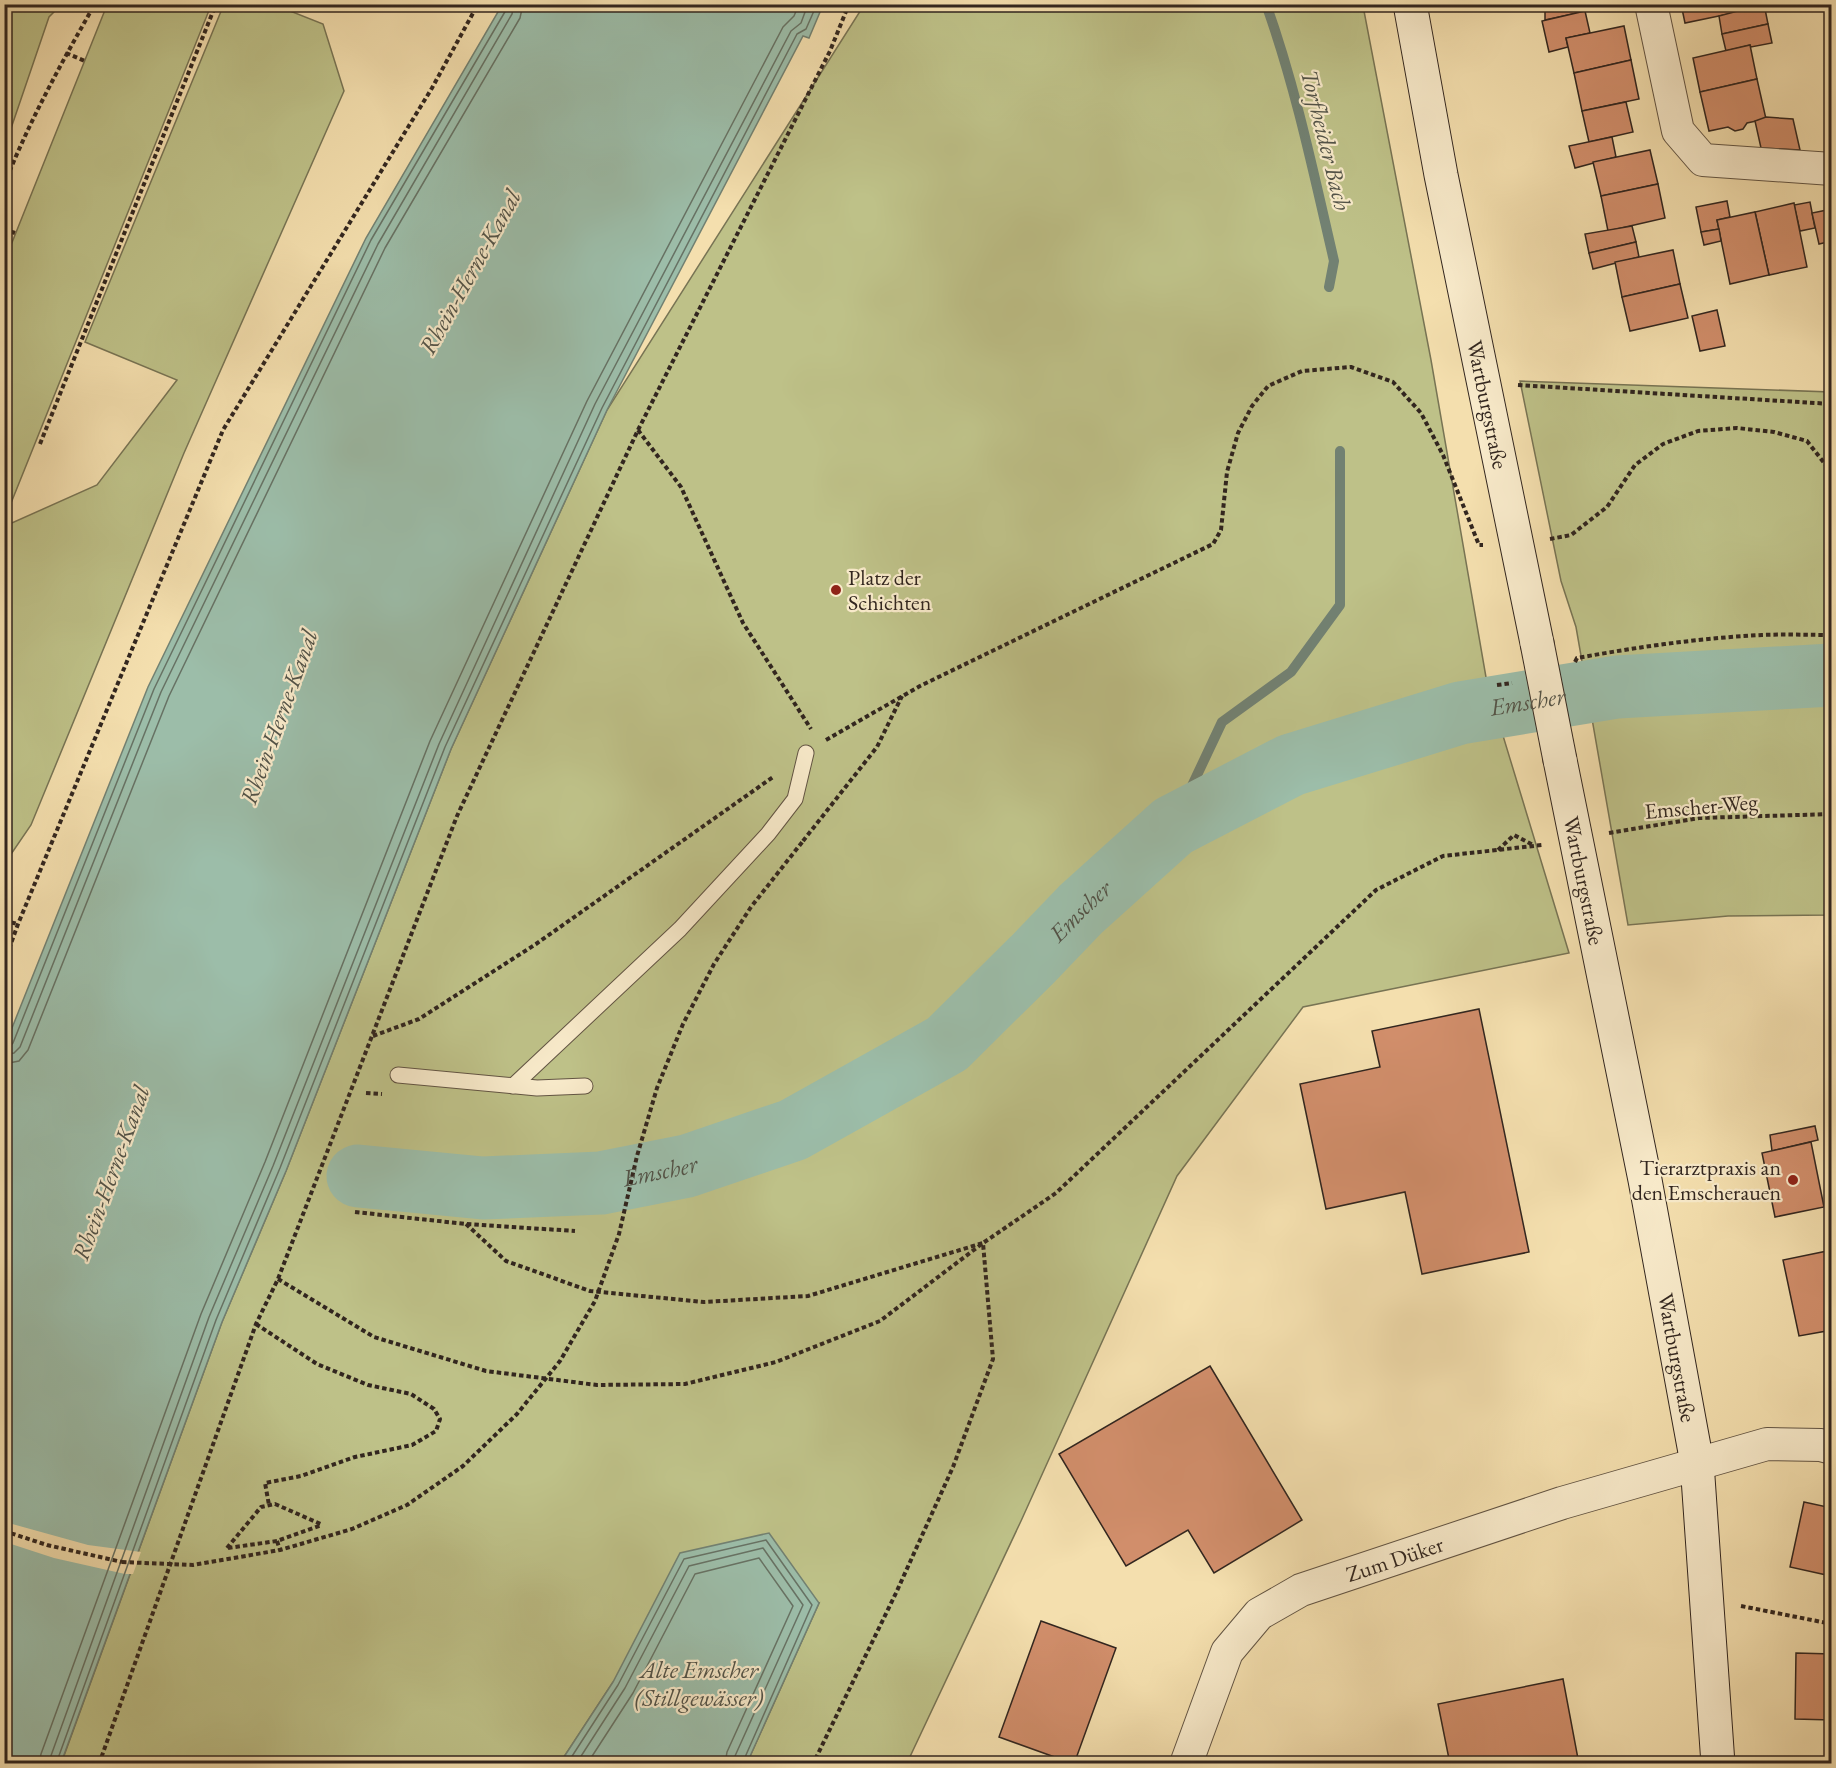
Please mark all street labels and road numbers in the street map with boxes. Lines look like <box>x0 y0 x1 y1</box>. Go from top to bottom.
street label: Wartburgstraße <box>1460 338 1515 472</box>
street label: Emscher-Weg <box>1643 787 1759 826</box>
street label: Wartburgstraße <box>1557 814 1611 948</box>
street label: Wartburgstraße <box>1651 1291 1703 1425</box>
street label: Zum Düker <box>1342 1529 1448 1589</box>

